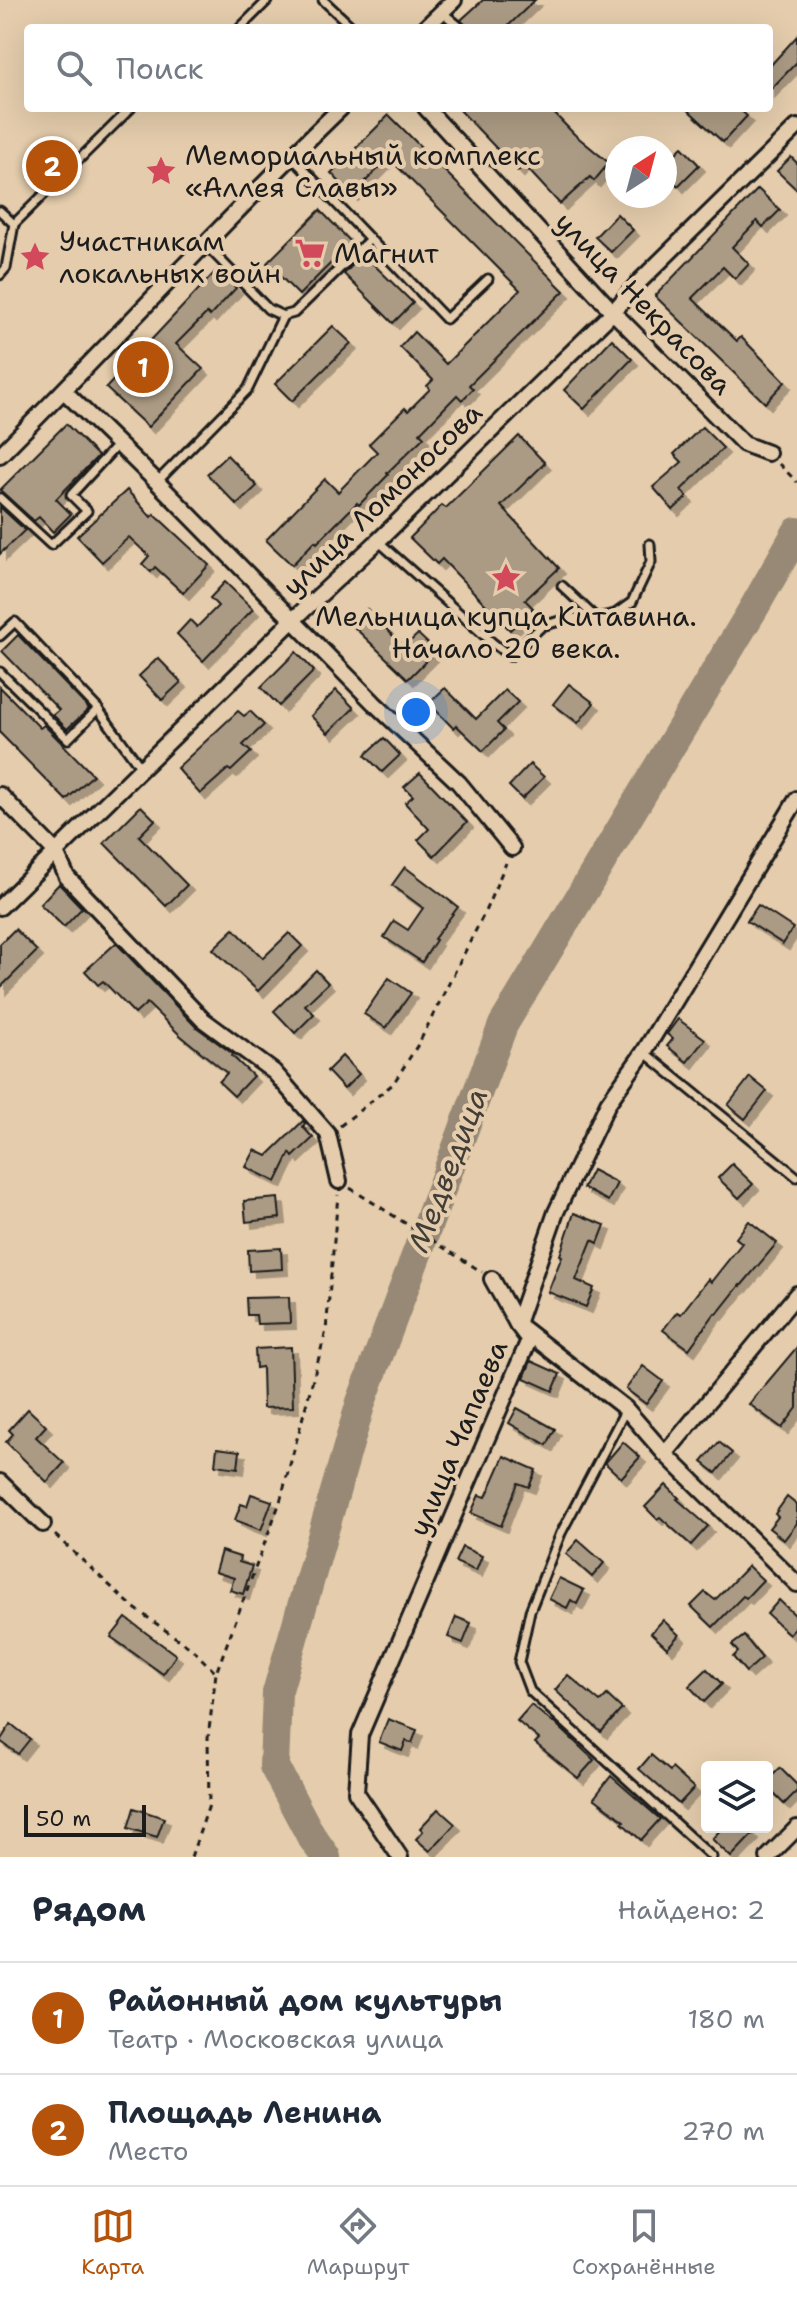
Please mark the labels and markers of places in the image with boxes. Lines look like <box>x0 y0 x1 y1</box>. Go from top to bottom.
pin: 2 <box>26 136 78 196</box>
place label: Мемориальный комплекс «Аллея Славы» <box>185 136 541 206</box>
place icon: Мемориальный комплекс «Аллея Славы» <box>144 154 178 188</box>
place label: Участникам локальных войн <box>59 222 281 292</box>
place label: Магнит <box>334 234 439 272</box>
supermarket icon: Магнит <box>293 236 327 270</box>
place icon: Участникам локальных войн <box>18 240 52 274</box>
pin: 1 <box>117 337 169 397</box>
place icon: Мельница купца Китавина. Начало 20 века. <box>489 561 523 595</box>
place label: Мельница купца Китавина. Начало 20 века. <box>315 597 697 667</box>

